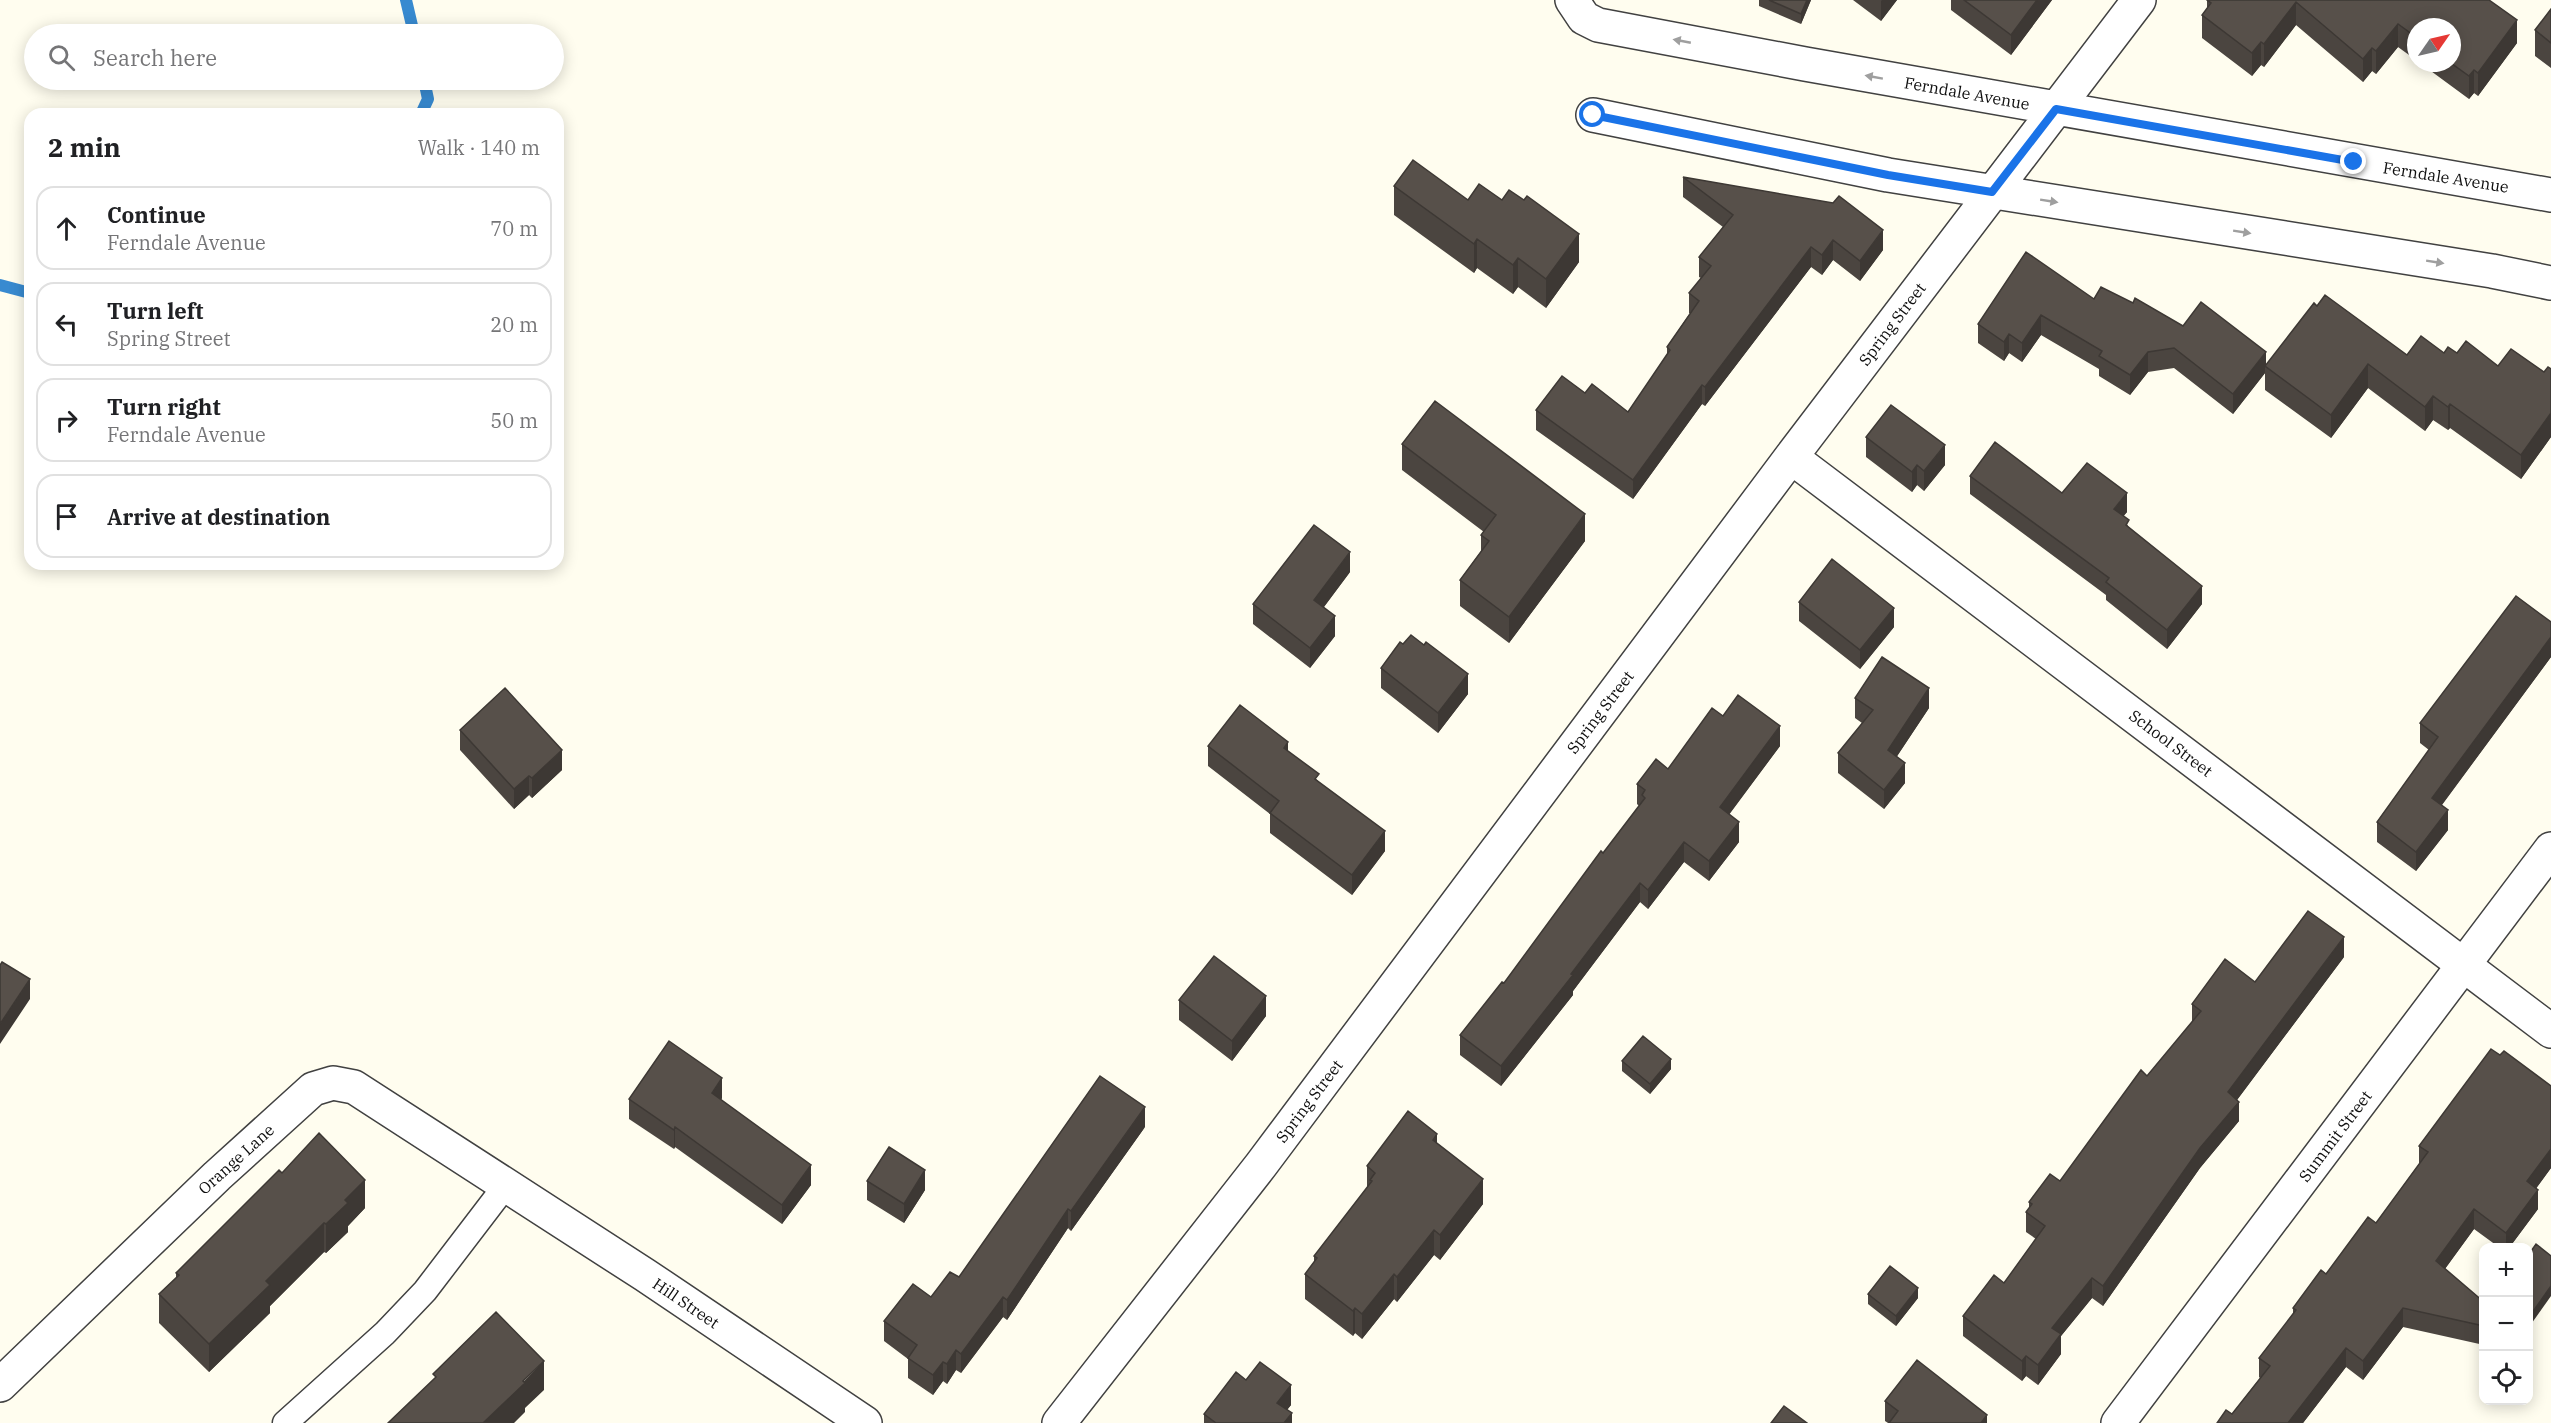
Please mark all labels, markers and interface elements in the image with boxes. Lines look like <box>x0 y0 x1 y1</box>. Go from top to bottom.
north arrow <box>2407 18 2461 72</box>
search box <box>24 24 564 90</box>
one-way arrow <box>1673 36 1692 45</box>
icon: search <box>45 41 78 74</box>
text: Search here <box>93 43 217 72</box>
one-way arrow <box>1864 72 1883 81</box>
street label: Ferndale Avenue <box>1903 72 2031 114</box>
route start <box>1579 101 1605 127</box>
text: 2 min <box>48 130 121 164</box>
text: Walk · 140 m <box>418 134 540 161</box>
route end <box>2340 148 2366 174</box>
street label: Ferndale Avenue <box>2382 157 2510 197</box>
one-way arrow <box>2040 197 2059 206</box>
text: Continue <box>107 200 206 229</box>
icon: ahead <box>50 212 83 245</box>
text: 70 m <box>490 215 538 242</box>
one-way arrow <box>2233 227 2252 236</box>
text: Ferndale Avenue <box>107 229 266 256</box>
one-way arrow <box>2425 258 2444 267</box>
street label: Spring Street <box>1854 278 1930 369</box>
text: Turn left <box>107 296 203 325</box>
icon: left <box>50 308 83 341</box>
text: 20 m <box>490 311 538 338</box>
text: Spring Street <box>107 325 231 352</box>
text: Turn right <box>107 392 221 421</box>
icon: right <box>50 404 83 437</box>
text: 50 m <box>490 407 538 434</box>
text: Ferndale Avenue <box>107 421 266 448</box>
icon: arrive <box>50 500 83 533</box>
text: Arrive at destination <box>107 502 330 531</box>
street label: Spring Street <box>1562 666 1638 757</box>
street label: School Street <box>2125 705 2217 781</box>
street label: Spring Street <box>1271 1055 1347 1146</box>
street label: Summit Street <box>2294 1086 2376 1186</box>
street label: Orange Lane <box>194 1120 278 1198</box>
map controls <box>2479 1243 2533 1405</box>
button: + <box>2479 1243 2533 1297</box>
street label: Hill Street <box>649 1273 723 1333</box>
button: − <box>2479 1297 2533 1351</box>
button: locate <box>2479 1351 2533 1405</box>

